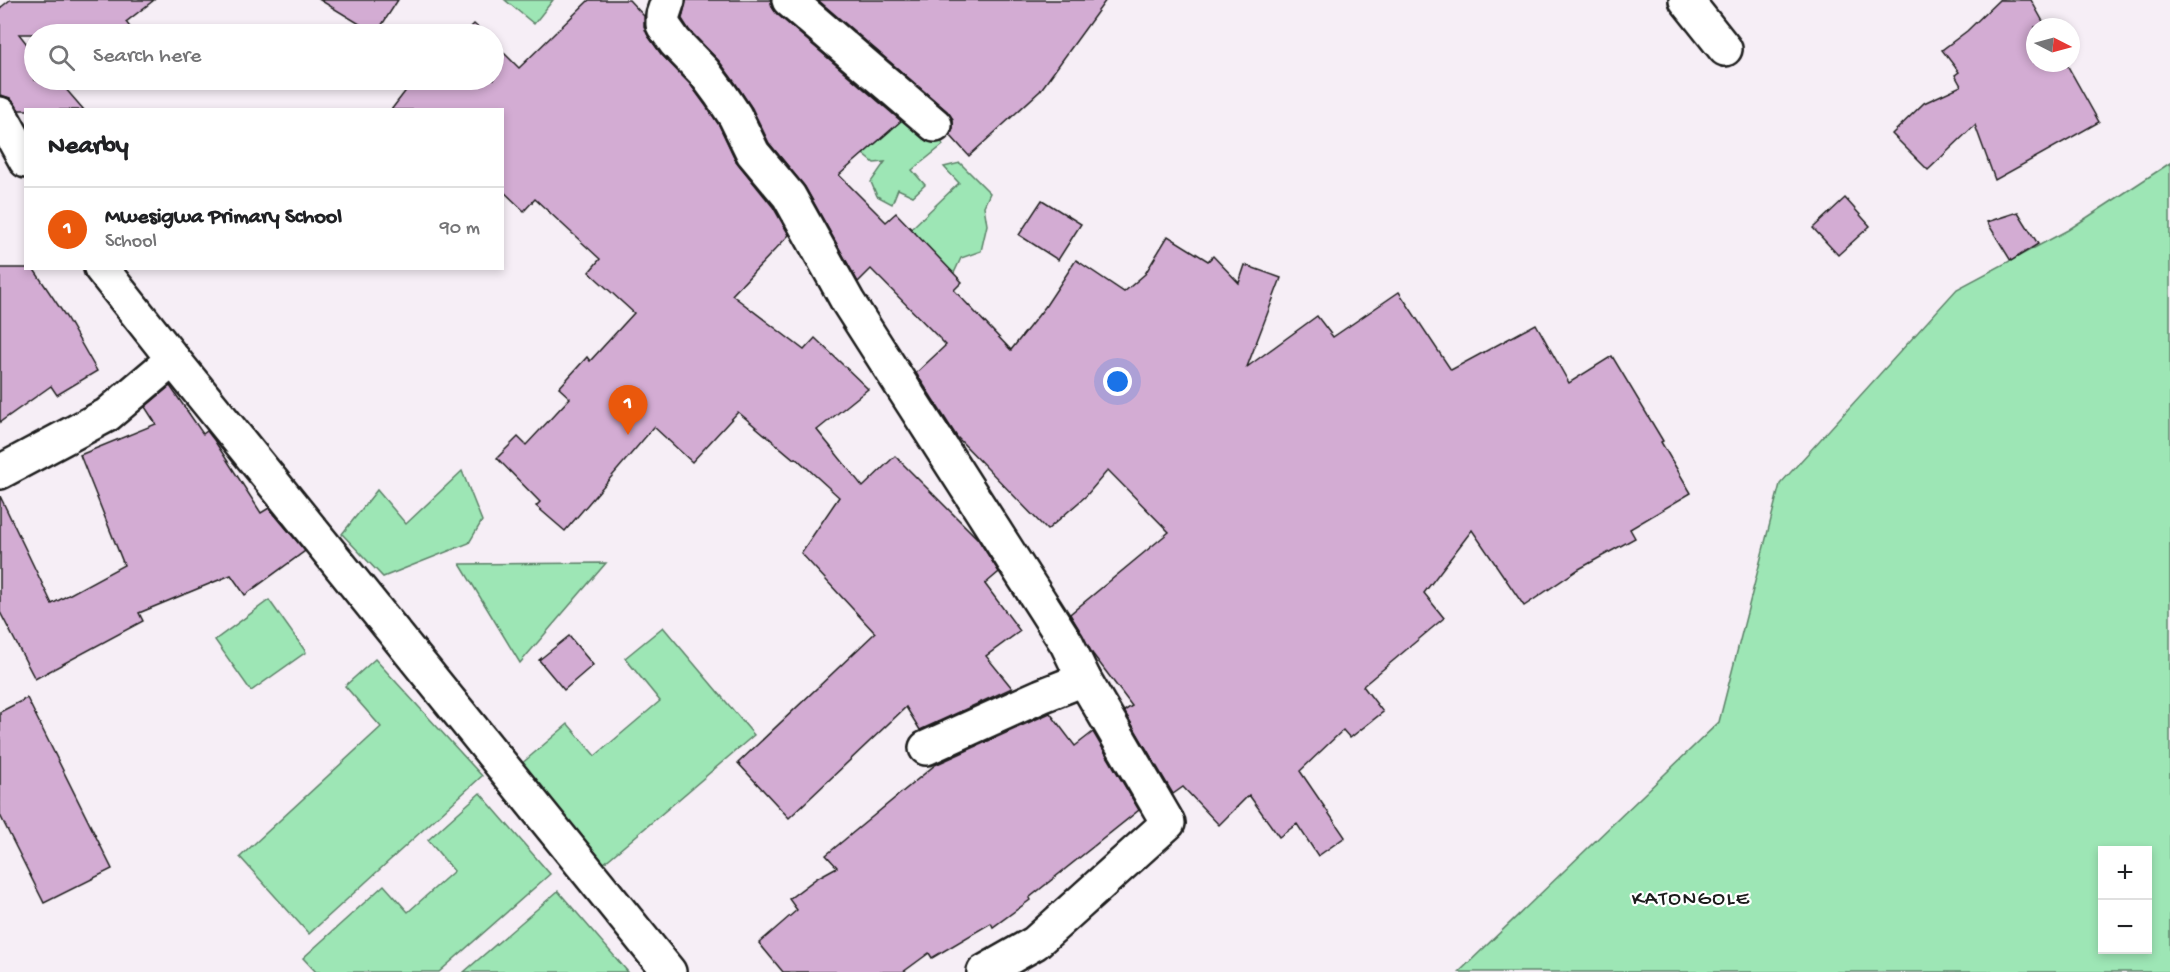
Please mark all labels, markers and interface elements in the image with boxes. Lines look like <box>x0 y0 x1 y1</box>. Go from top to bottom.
north arrow <box>2026 18 2080 72</box>
search box <box>24 24 504 90</box>
icon: search <box>45 41 78 74</box>
text: Search here <box>93 44 201 70</box>
text: Nearby <box>48 132 129 163</box>
text: Mwesigwa Primary School <box>105 205 342 231</box>
text: 1 <box>63 218 72 241</box>
text: 90 m <box>440 218 480 241</box>
text: School <box>105 231 157 254</box>
your location <box>1103 367 1132 396</box>
pin: 1 <box>608 386 648 435</box>
map controls <box>2098 846 2152 954</box>
button: + <box>2098 846 2152 900</box>
district label: KATONGOLE <box>1632 888 1750 913</box>
button: − <box>2098 900 2152 954</box>

